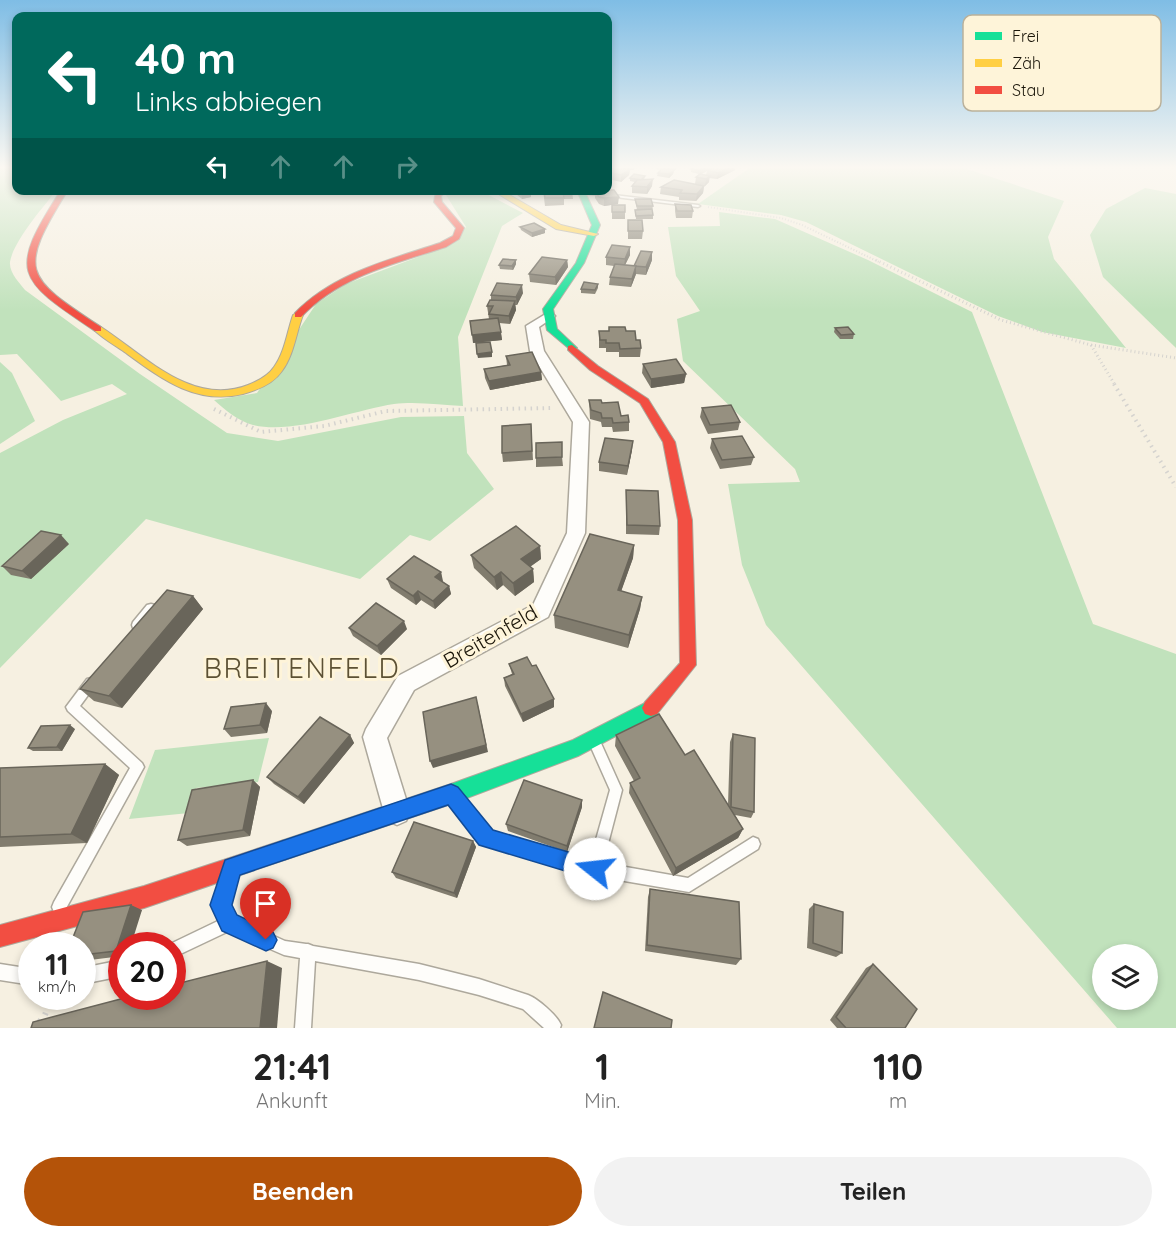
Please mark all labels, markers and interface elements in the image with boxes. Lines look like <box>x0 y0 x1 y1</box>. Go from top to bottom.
legend <box>963 15 1161 111</box>
text: Frei <box>1012 26 1039 46</box>
text: 40 m <box>135 32 236 85</box>
icon: left <box>36 36 114 114</box>
text: Zäh <box>1012 53 1041 73</box>
text: Stau <box>1012 80 1045 100</box>
text: Links abbiegen <box>135 84 322 118</box>
icon: left <box>201 150 234 183</box>
icon: ahead <box>264 150 297 183</box>
icon: ahead <box>327 150 360 183</box>
icon: right <box>390 150 423 183</box>
street label: Breitenfeld <box>438 599 542 673</box>
district label: BREITENFELD <box>204 650 400 685</box>
position arrow <box>563 837 627 901</box>
pin <box>240 878 291 940</box>
icon: arrive <box>249 887 282 920</box>
speed limit sign: 20 <box>108 932 186 1010</box>
map controls <box>1092 944 1158 1010</box>
button: layers <box>1092 944 1158 1010</box>
text: 11 <box>45 945 69 983</box>
text: km/h <box>38 977 76 996</box>
text: 21:41 <box>253 1044 331 1089</box>
text: 1 <box>595 1044 609 1089</box>
text: 110 <box>873 1044 923 1089</box>
text: Ankunft <box>256 1088 328 1113</box>
text: Min. <box>584 1088 620 1113</box>
text: m <box>889 1088 907 1113</box>
button: Beenden <box>24 1157 582 1226</box>
button: Teilen <box>594 1157 1152 1226</box>

